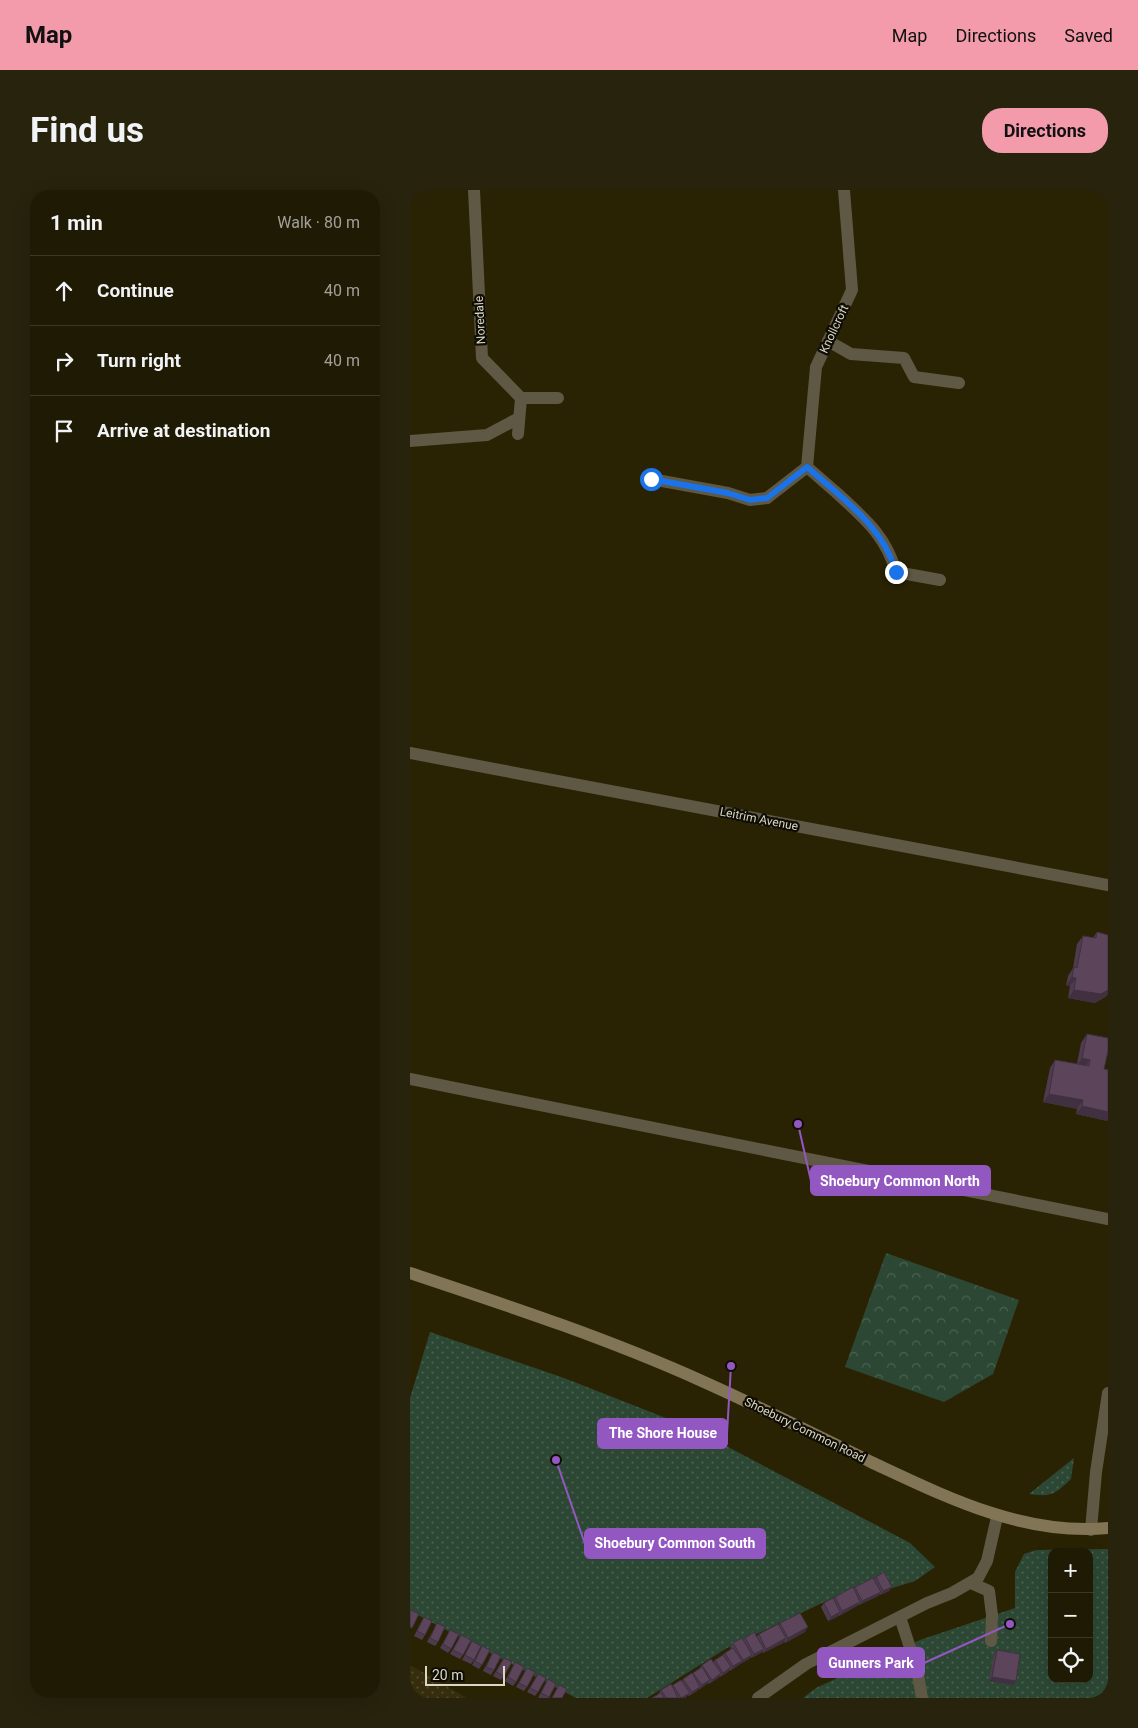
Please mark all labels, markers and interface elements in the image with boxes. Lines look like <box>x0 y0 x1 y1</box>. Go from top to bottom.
text: Map <box>25 21 72 49</box>
text: Map <box>892 25 927 46</box>
text: Directions <box>955 25 1036 46</box>
text: Saved <box>1064 25 1113 46</box>
button: Directions <box>982 108 1108 153</box>
text: Find us <box>30 110 144 151</box>
text: 1 min <box>50 211 103 235</box>
text: Walk · 80 m <box>277 213 360 232</box>
icon: ahead <box>50 277 78 305</box>
text: Continue <box>97 279 174 302</box>
text: 40 m <box>324 281 360 300</box>
street label: Noredale <box>472 296 488 344</box>
street label: Knollcroft <box>817 302 851 355</box>
icon: right <box>50 347 78 375</box>
text: Turn right <box>97 349 181 372</box>
text: 40 m <box>324 351 360 370</box>
icon: arrive <box>50 417 78 445</box>
text: Arrive at destination <box>97 419 270 442</box>
route start <box>640 468 663 491</box>
route end <box>885 561 908 584</box>
street label: Leitrim Avenue <box>719 805 799 833</box>
callout: Shoebury Common North <box>811 1166 990 1195</box>
text: Shoebury Common North <box>820 1173 980 1189</box>
street label: Shoebury Common Road <box>742 1395 868 1465</box>
callout: The Shore House <box>598 1419 727 1448</box>
text: The Shore House <box>609 1425 718 1441</box>
callout: Shoebury Common South <box>585 1529 765 1558</box>
text: Shoebury Common South <box>595 1535 756 1551</box>
map controls <box>1048 1548 1093 1683</box>
button: + <box>1048 1548 1093 1593</box>
button: − <box>1048 1593 1093 1638</box>
button: locate <box>1048 1638 1093 1683</box>
callout: Gunners Park <box>818 1648 924 1677</box>
text: Gunners Park <box>828 1655 914 1671</box>
scale bar <box>425 1663 505 1686</box>
text: 20 m <box>432 1667 464 1683</box>

